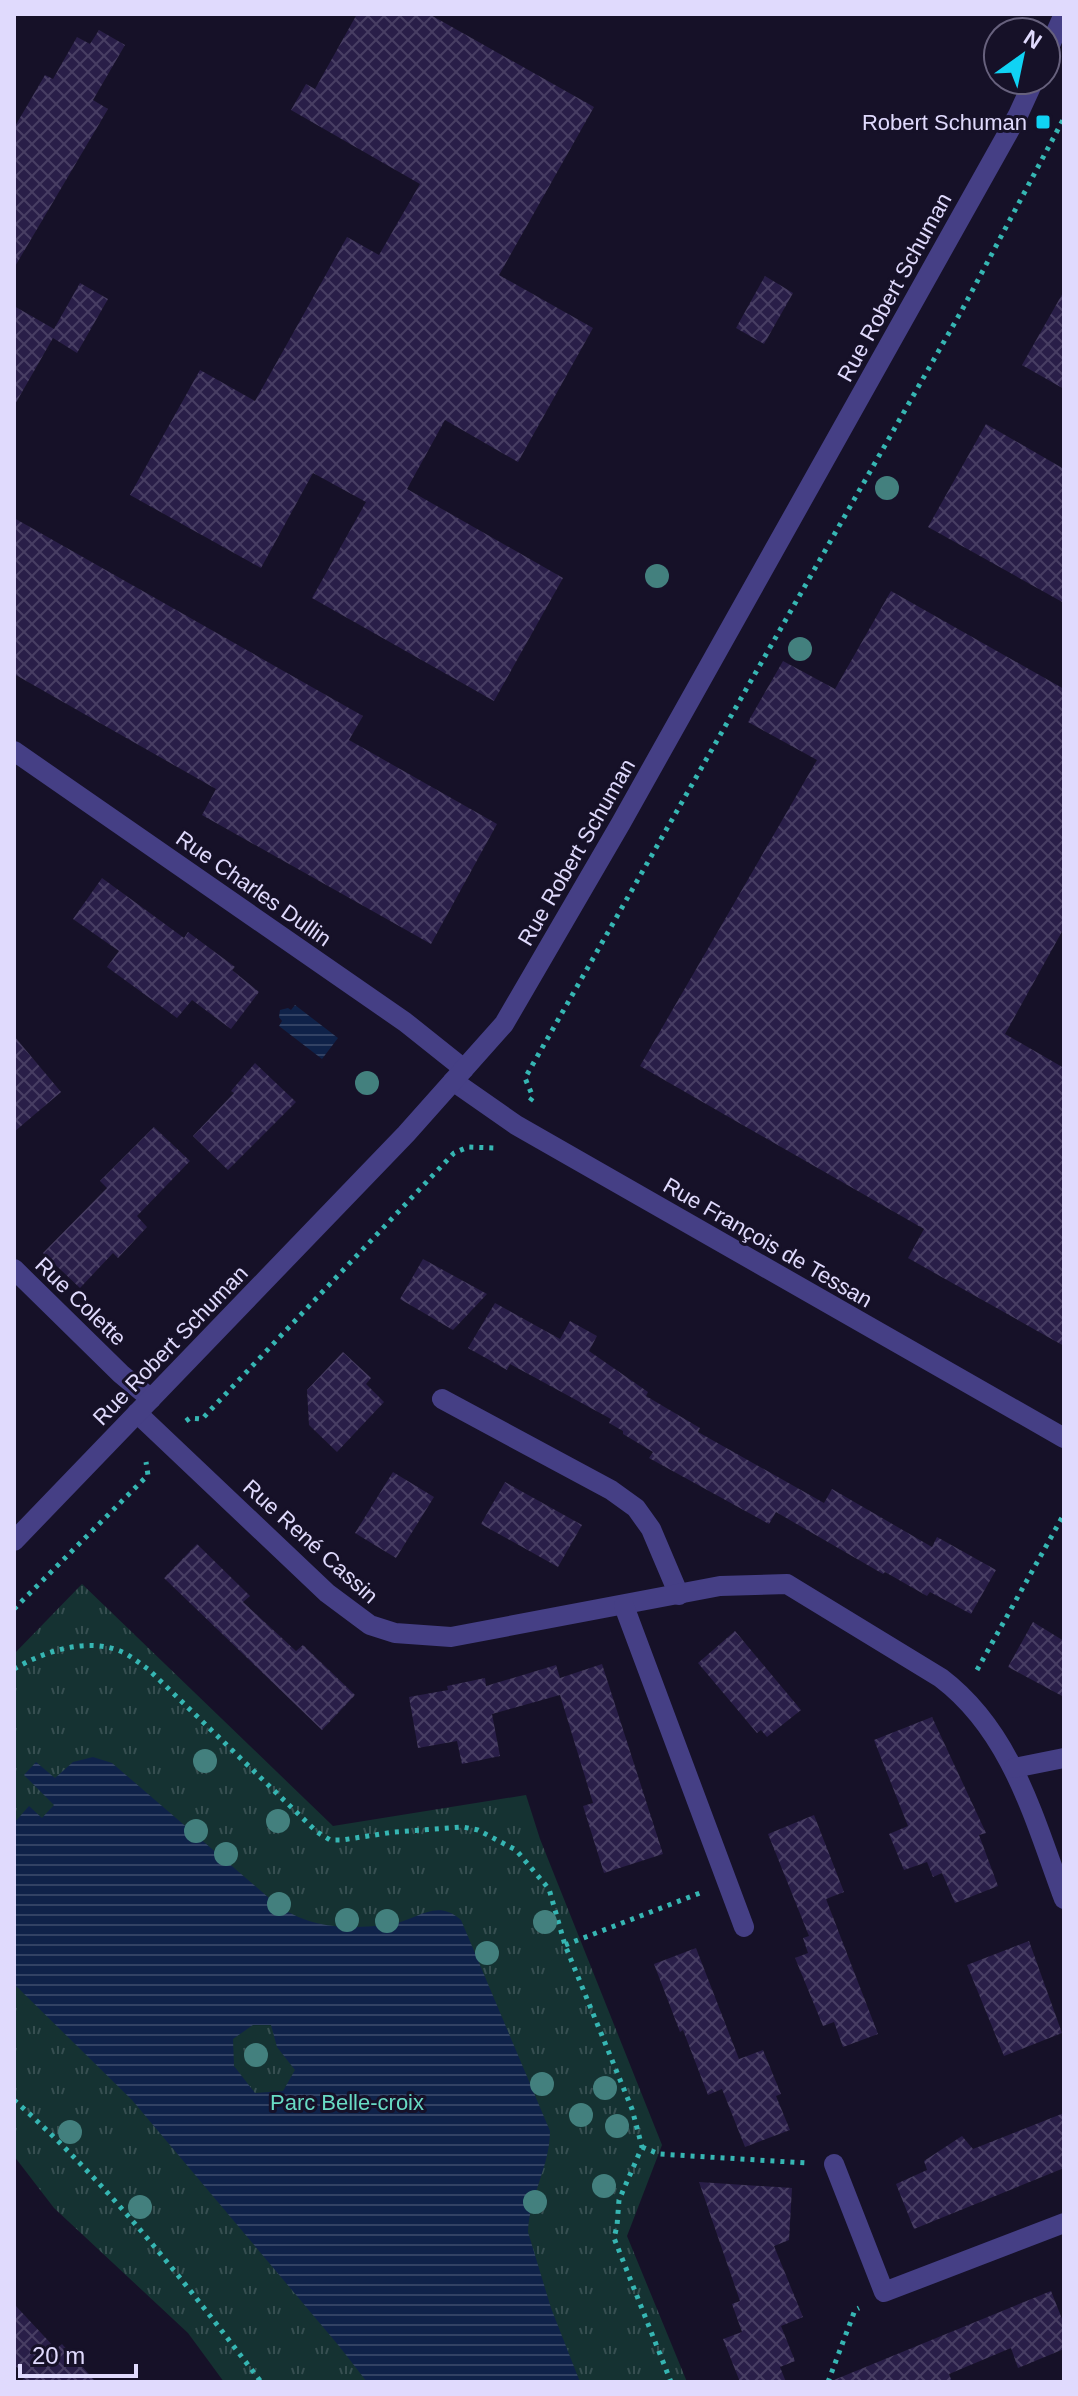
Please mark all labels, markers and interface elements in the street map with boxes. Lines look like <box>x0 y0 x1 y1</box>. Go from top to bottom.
north arrow <box>982 16 1062 96</box>
text: N <box>1019 25 1046 54</box>
place label: Robert Schuman <box>862 110 1027 135</box>
marker: Robert Schuman <box>1034 113 1052 131</box>
street label: Rue Robert Schuman <box>832 189 957 386</box>
street label: Rue Robert Schuman <box>513 754 640 950</box>
street label: Rue Charles Dullin <box>171 826 336 951</box>
street label: Rue François de Tessan <box>659 1172 877 1312</box>
street label: Rue Colette <box>30 1252 131 1351</box>
street label: Rue Robert Schuman <box>88 1261 253 1430</box>
street label: Rue René Cassin <box>238 1474 383 1608</box>
park label: Parc Belle-croix <box>270 2090 424 2115</box>
scale bar <box>20 2328 136 2378</box>
text: 20 m <box>32 2342 85 2369</box>

